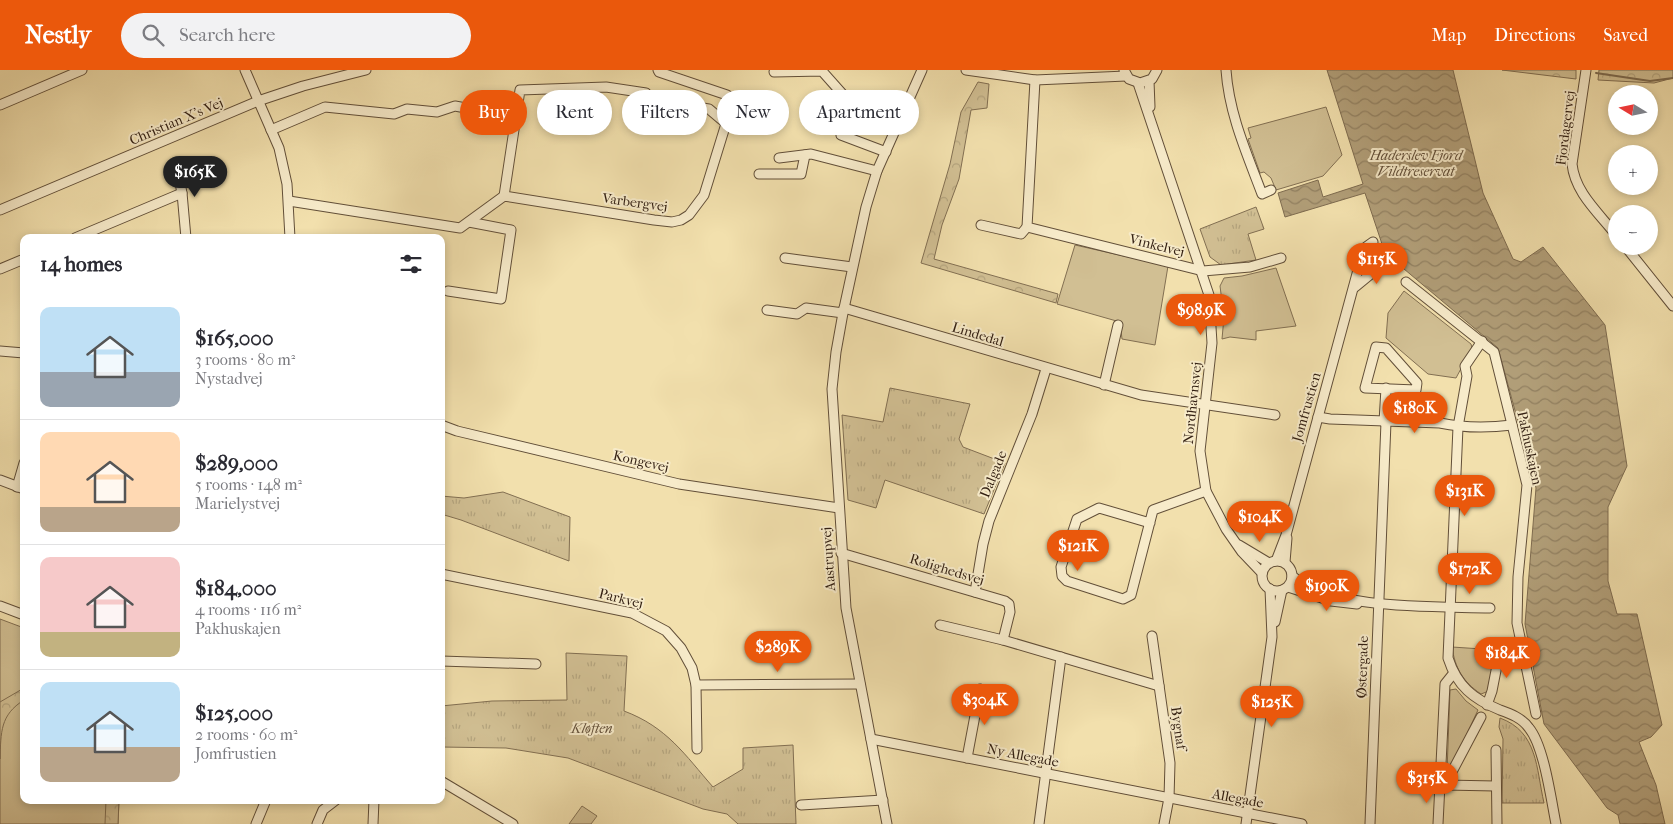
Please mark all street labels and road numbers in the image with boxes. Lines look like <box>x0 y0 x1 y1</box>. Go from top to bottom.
street label: Fjordagervej <box>1552 90 1579 167</box>
street label: Christian X's Vej <box>127 94 226 149</box>
street label: Varbergvej <box>600 189 669 215</box>
street label: Vinkelvej <box>1127 230 1186 261</box>
street label: Lindedal <box>950 319 1006 350</box>
street label: Nordhavnsvej <box>1180 361 1205 445</box>
street label: Jomfrustien <box>1288 370 1324 445</box>
street label: Pakhuskajen <box>1513 410 1546 487</box>
street label: Kongevej <box>611 447 670 476</box>
street label: Dalgade <box>976 448 1011 500</box>
street label: Aastrupvej <box>818 526 839 593</box>
street label: Rolighedsvej <box>907 550 986 589</box>
street label: Parkvej <box>597 585 645 612</box>
street label: Østergade <box>1353 635 1372 699</box>
street label: Bygnaf <box>1167 706 1190 754</box>
street label: Ny Allegade <box>985 740 1060 771</box>
street label: Allegade <box>1210 785 1265 812</box>

